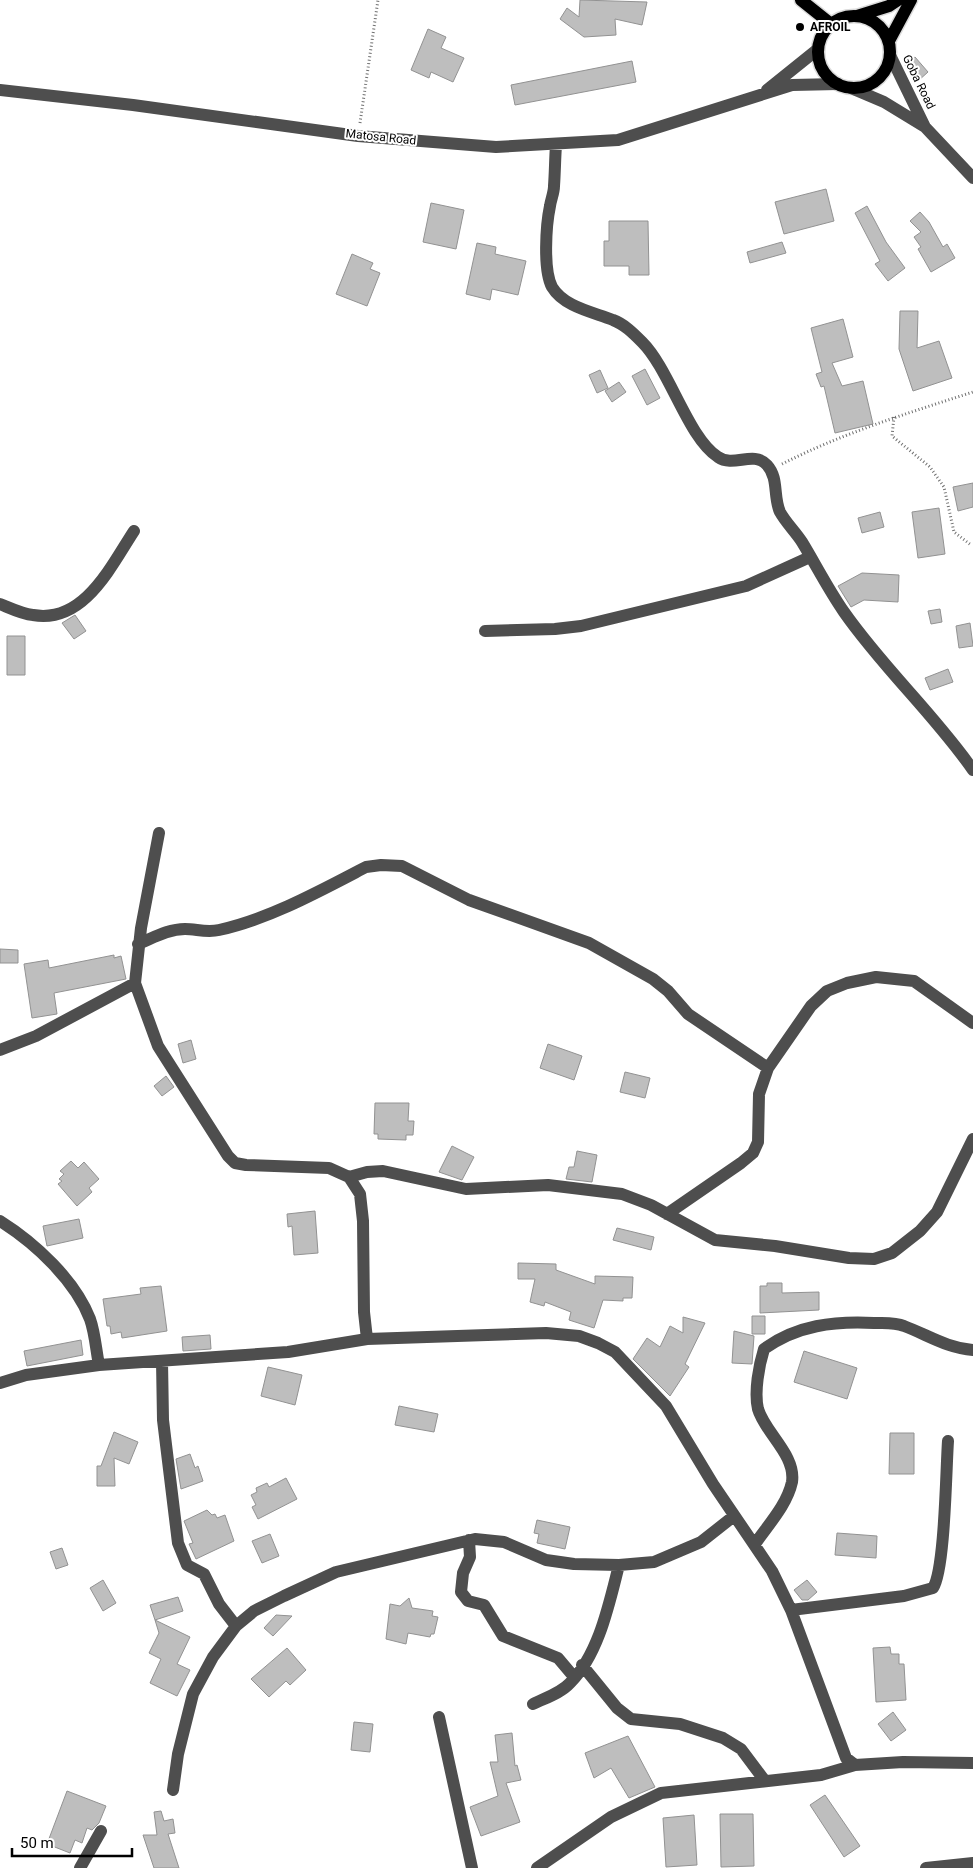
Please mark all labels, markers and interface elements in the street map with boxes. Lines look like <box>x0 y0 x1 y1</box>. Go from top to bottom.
place label: AFROIL <box>810 20 851 34</box>
marker: AFROIL <box>794 21 806 33</box>
street label: Goba Road <box>900 53 938 111</box>
street label: Matosa Road <box>345 126 417 148</box>
scale bar <box>12 1826 132 1858</box>
text: 50 m <box>20 1834 54 1852</box>

